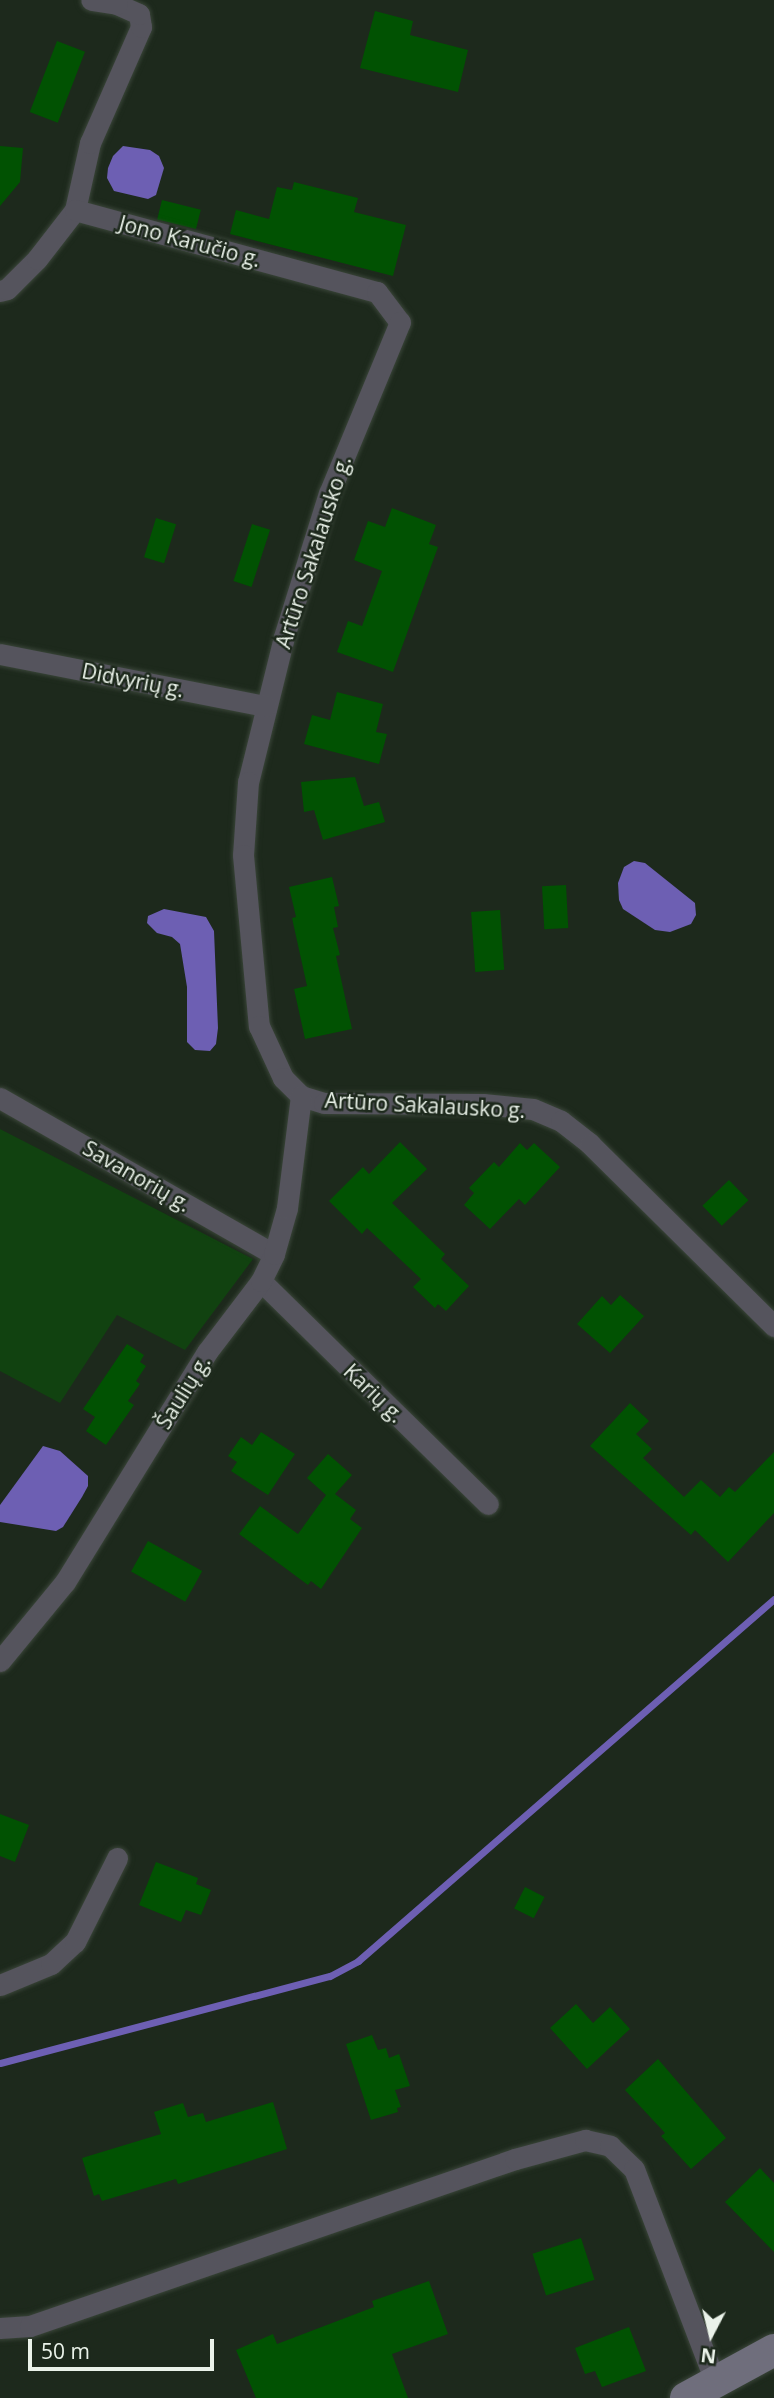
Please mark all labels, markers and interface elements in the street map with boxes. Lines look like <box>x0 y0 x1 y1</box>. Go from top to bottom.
street label: Jono Karučio g. <box>116 210 264 272</box>
street label: Artūro Sakalausko g. <box>270 453 356 651</box>
street label: Didvyrių g. <box>80 658 186 702</box>
street label: Artūro Sakalausko g. <box>324 1087 526 1123</box>
street label: Savanorių g. <box>79 1135 195 1217</box>
street label: Šaulių g. <box>151 1351 215 1433</box>
street label: Karių g. <box>339 1358 409 1428</box>
north arrow <box>676 2300 746 2370</box>
scale bar <box>32 2324 217 2368</box>
text: 50 m <box>41 2337 90 2365</box>
text: N <box>699 2342 718 2370</box>

